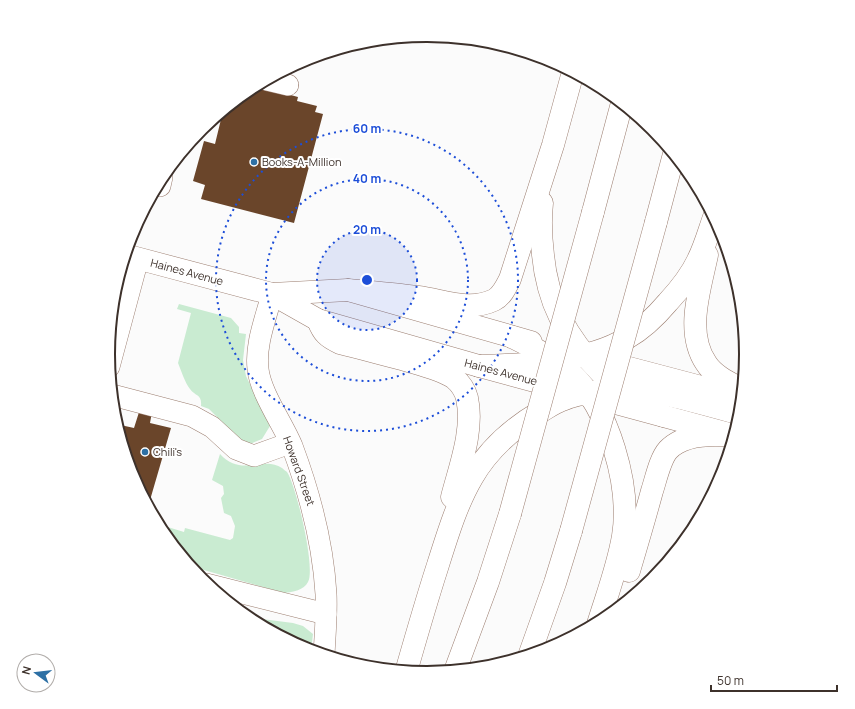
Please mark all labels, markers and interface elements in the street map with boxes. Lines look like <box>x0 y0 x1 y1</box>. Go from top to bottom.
text: 60 m <box>353 120 381 137</box>
place label: Books-A-Million <box>262 154 341 169</box>
marker: Books-A-Million <box>249 157 259 167</box>
text: 40 m <box>353 170 381 187</box>
text: 20 m <box>353 221 381 238</box>
street label: Haines Avenue <box>149 255 226 289</box>
centre of rings <box>360 273 374 287</box>
street label: Haines Avenue <box>463 355 540 389</box>
street label: Howard Street <box>280 434 319 508</box>
place label: Chili's <box>153 444 182 459</box>
marker: Chili's <box>140 447 150 457</box>
north arrow <box>16 653 56 693</box>
text: N <box>18 664 34 676</box>
scale bar <box>711 667 837 693</box>
text: 50 m <box>717 672 744 689</box>

